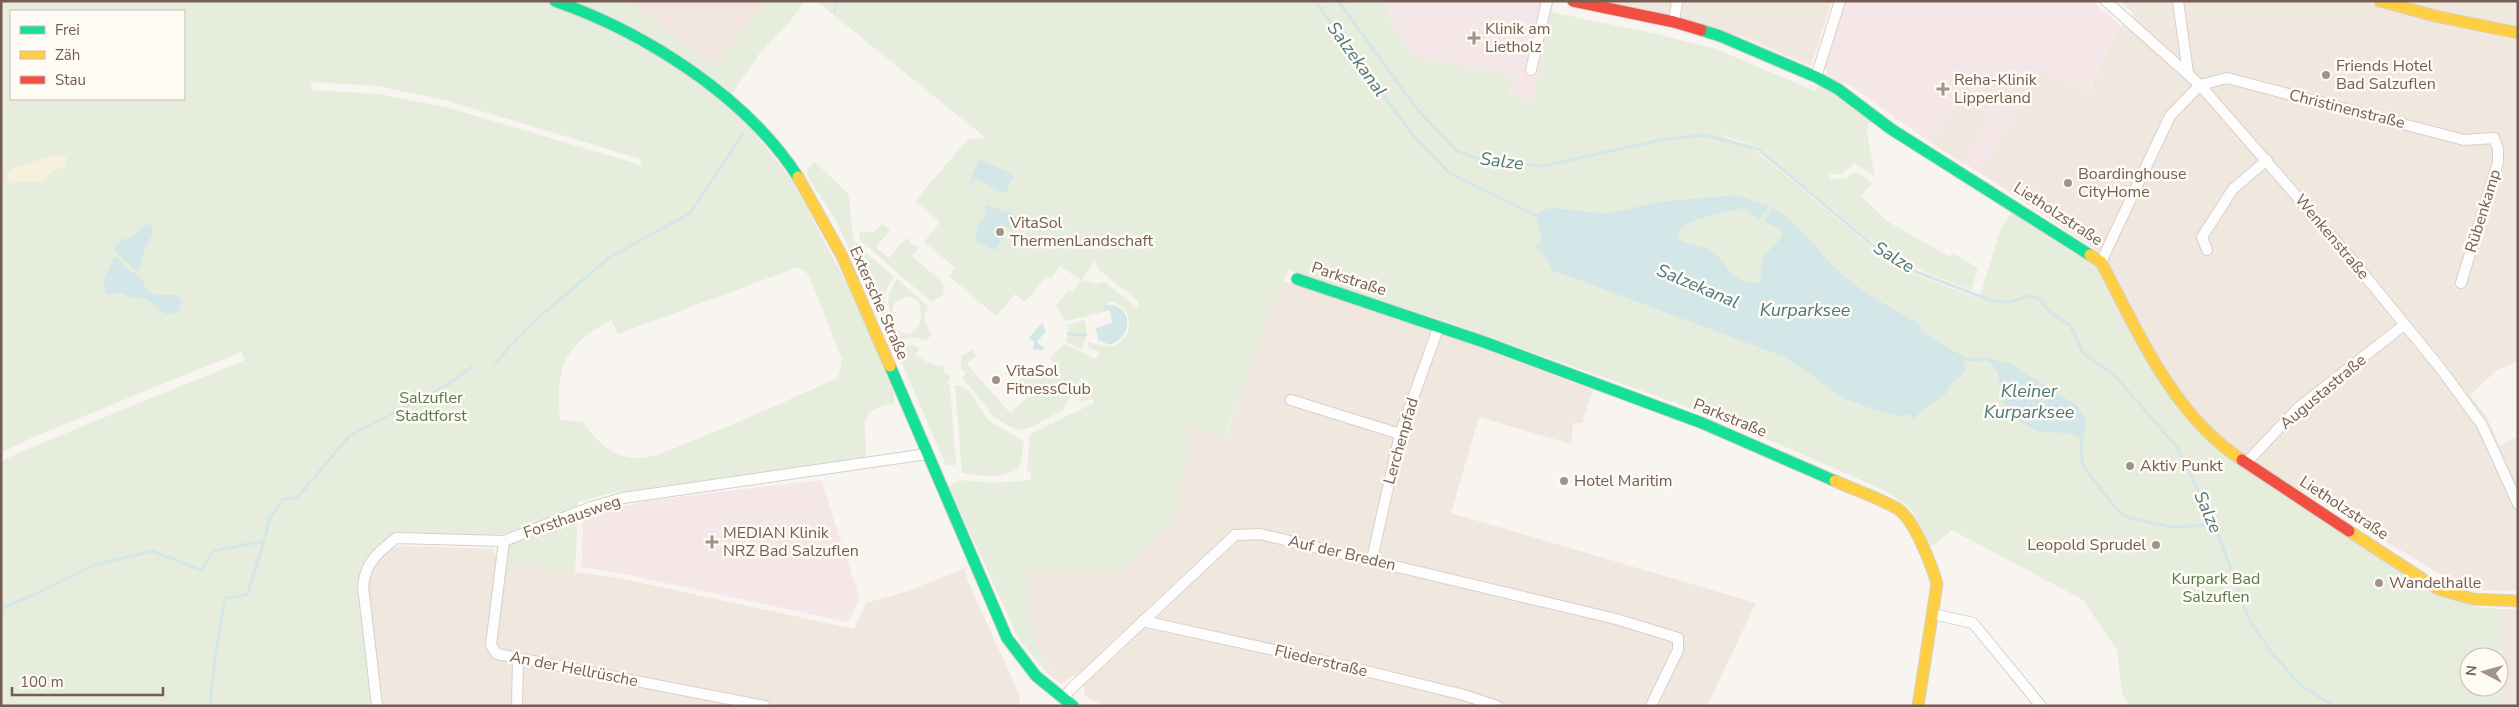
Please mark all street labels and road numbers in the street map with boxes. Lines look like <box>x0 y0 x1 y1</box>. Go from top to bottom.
street label: Christinenstraße <box>2287 84 2407 134</box>
street label: Rübenkamp <box>2460 167 2506 255</box>
street label: Lietholzstraße <box>2009 177 2107 251</box>
street label: Wenkenstraße <box>2290 190 2374 284</box>
street label: Extersche Straße <box>844 243 914 363</box>
street label: Parkstraße <box>1309 257 1389 301</box>
street label: Augustastraße <box>2275 349 2371 435</box>
street label: Parkstraße <box>1690 393 1770 443</box>
street label: Lerchenpfad <box>1378 395 1424 487</box>
street label: Lietholzstraße <box>2295 471 2393 545</box>
street label: Forsthausweg <box>520 490 624 544</box>
street label: Auf der Breden <box>1286 530 1398 576</box>
street label: Fliederstraße <box>1272 640 1370 682</box>
street label: An der Hellrüsche <box>508 646 640 692</box>

